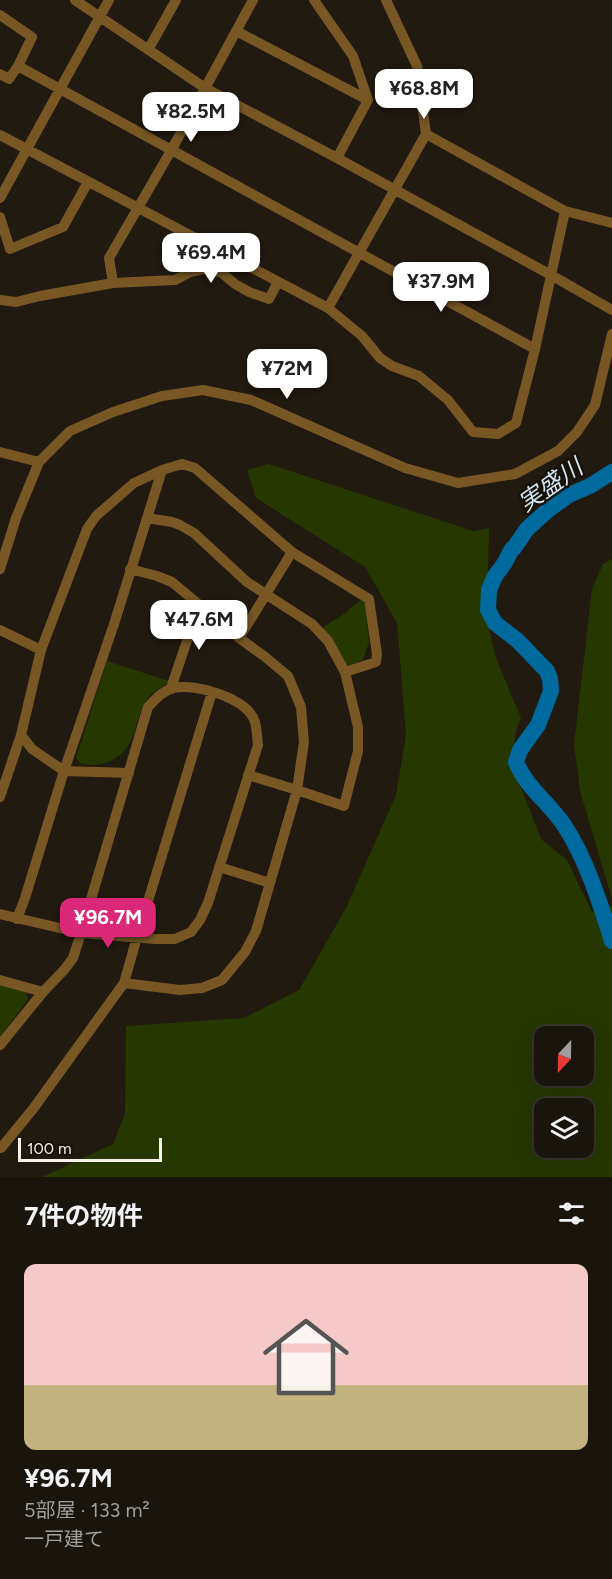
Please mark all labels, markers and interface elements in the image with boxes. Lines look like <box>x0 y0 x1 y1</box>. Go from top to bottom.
pin: ¥68.8M <box>375 69 473 120</box>
text: ¥68.8M <box>389 76 459 100</box>
pin: ¥82.5M <box>142 92 240 143</box>
text: ¥82.5M <box>156 99 226 123</box>
pin: ¥69.4M <box>162 233 260 284</box>
text: ¥69.4M <box>176 240 246 264</box>
pin: ¥37.9M <box>392 262 490 313</box>
text: ¥37.9M <box>407 269 475 293</box>
pin: ¥72M <box>251 349 323 400</box>
text: ¥72M <box>261 356 313 380</box>
water label: 実盛川 <box>512 451 590 518</box>
pin: ¥47.6M <box>150 600 248 651</box>
text: ¥47.6M <box>164 607 234 631</box>
pin: ¥96.7M <box>59 898 157 949</box>
text: ¥96.7M <box>74 905 142 929</box>
north arrow <box>534 1026 594 1086</box>
map controls <box>534 1026 594 1158</box>
button: layers <box>534 1098 594 1158</box>
scale bar <box>18 1135 162 1162</box>
text: 100 m <box>27 1139 72 1158</box>
icon: filters <box>555 1197 588 1230</box>
text: 7件の物件 <box>24 1200 142 1232</box>
icon: home <box>252 1303 360 1411</box>
text: ¥96.7M <box>24 1462 113 1494</box>
text: 5部屋 · 133 m² <box>24 1498 150 1522</box>
text: 一戸建て <box>24 1527 104 1551</box>

